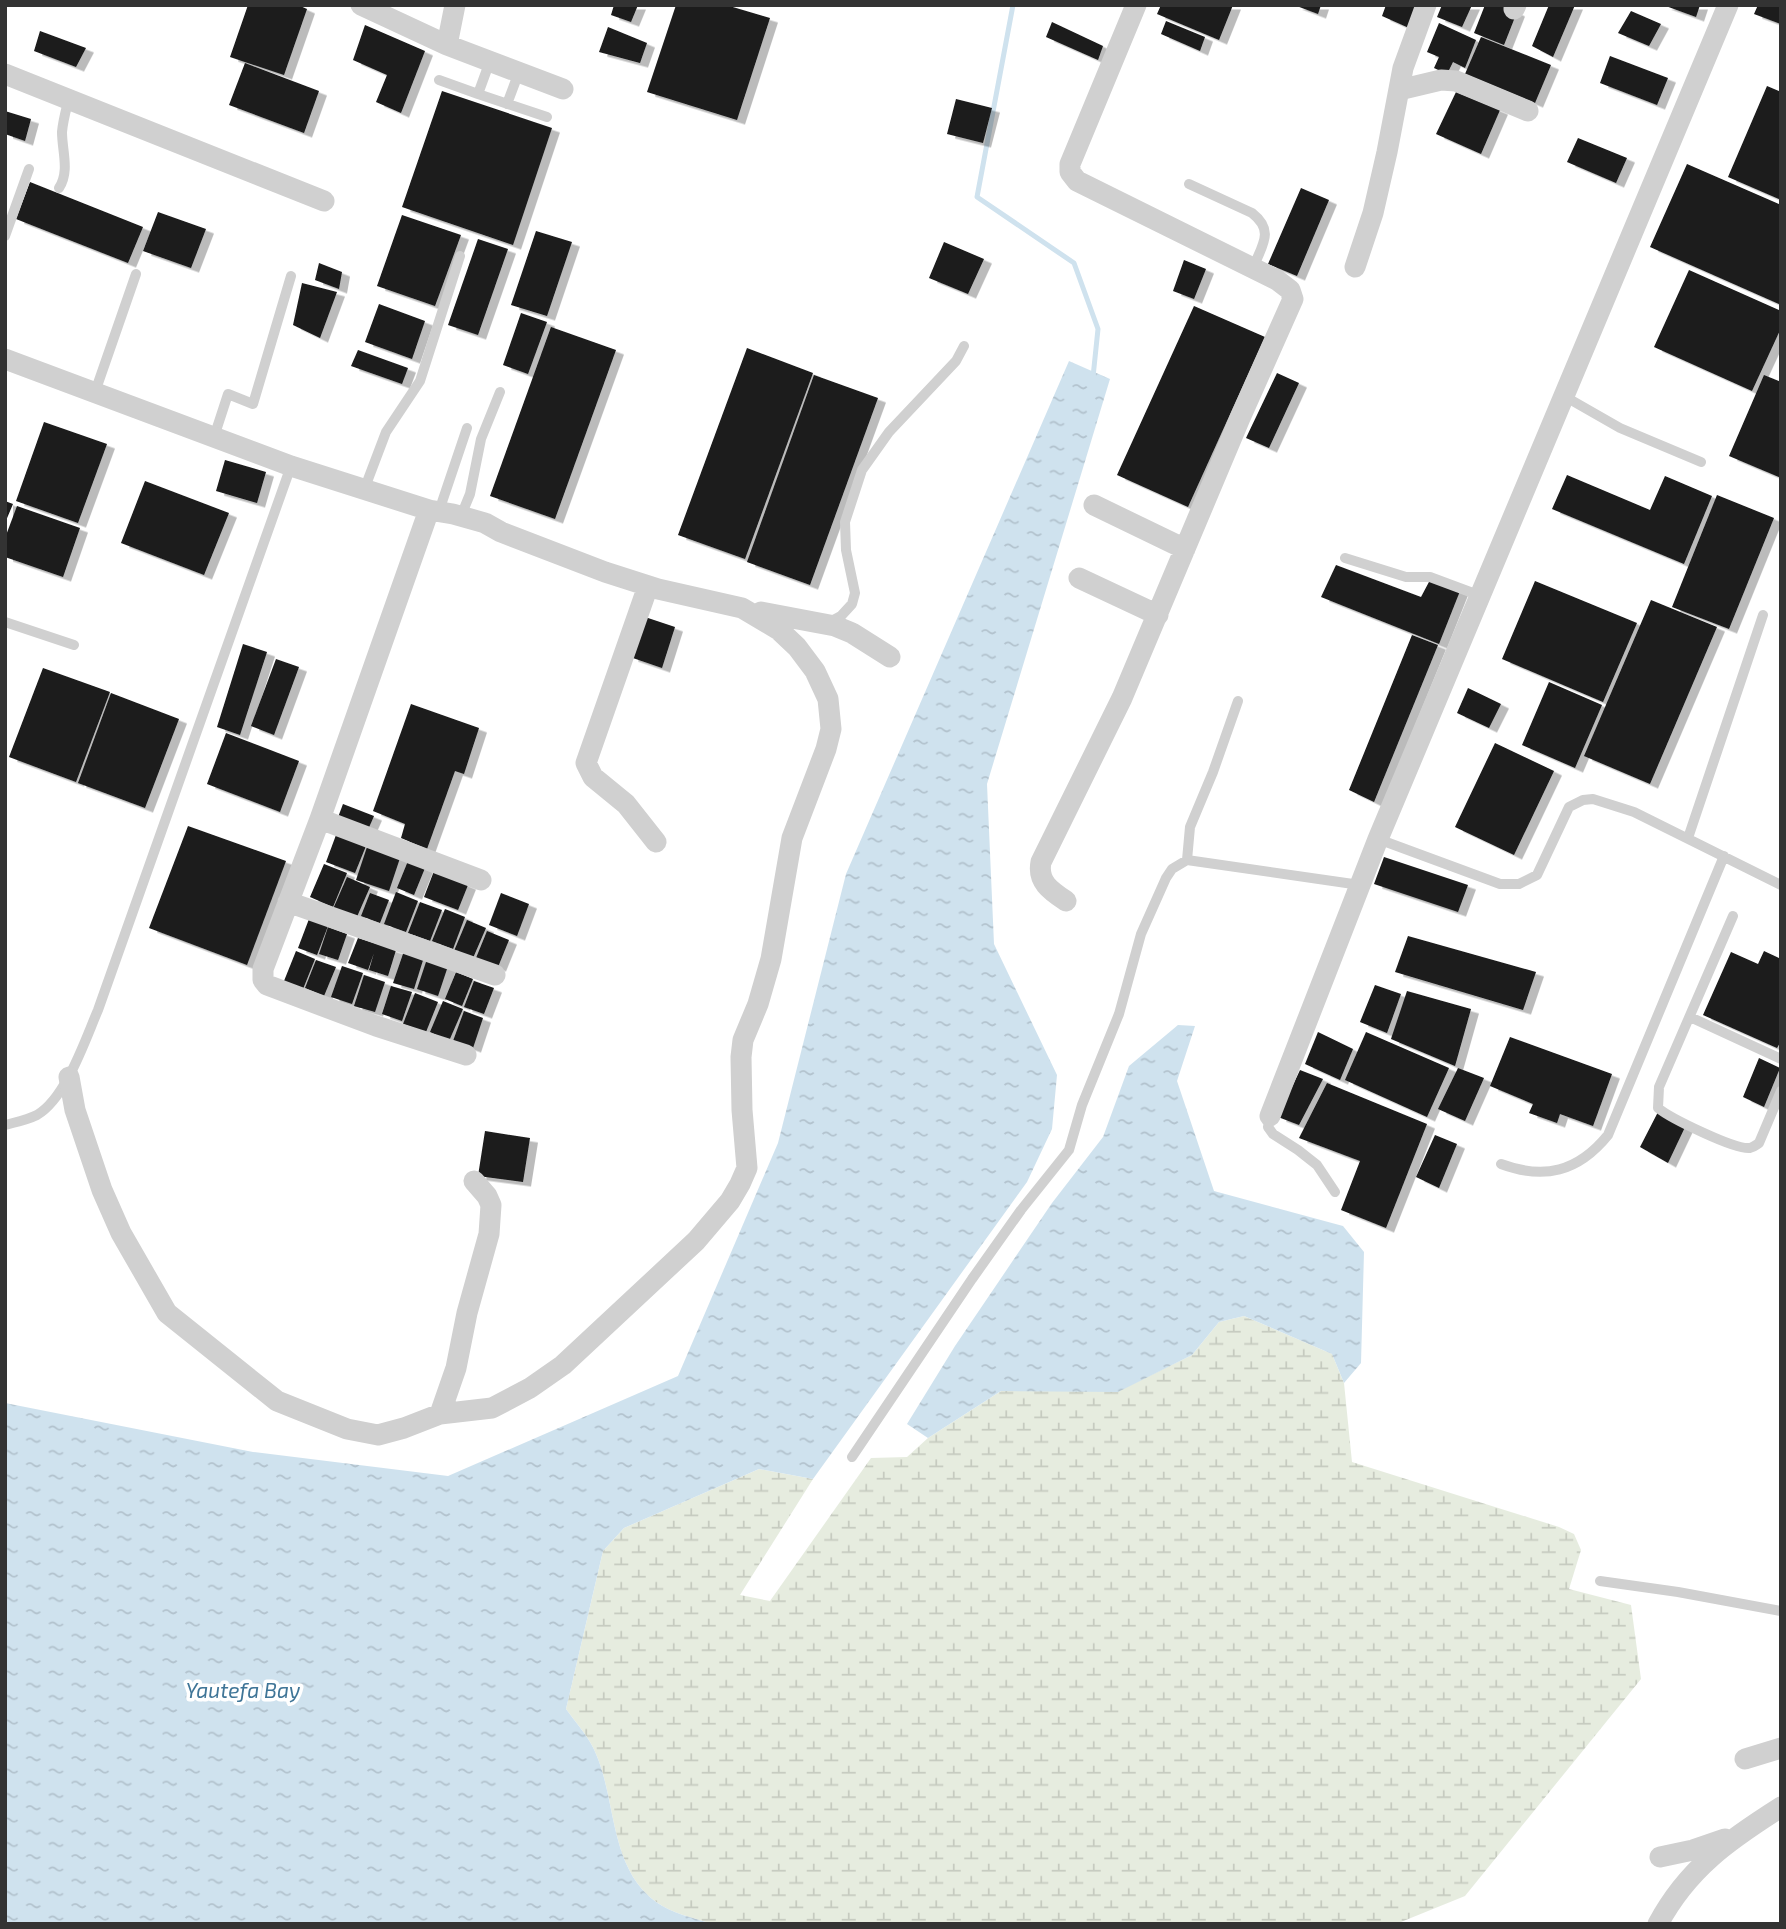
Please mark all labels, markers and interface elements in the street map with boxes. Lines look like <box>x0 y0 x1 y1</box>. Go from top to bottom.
water label: Yautefa Bay <box>186 1677 300 1703</box>

